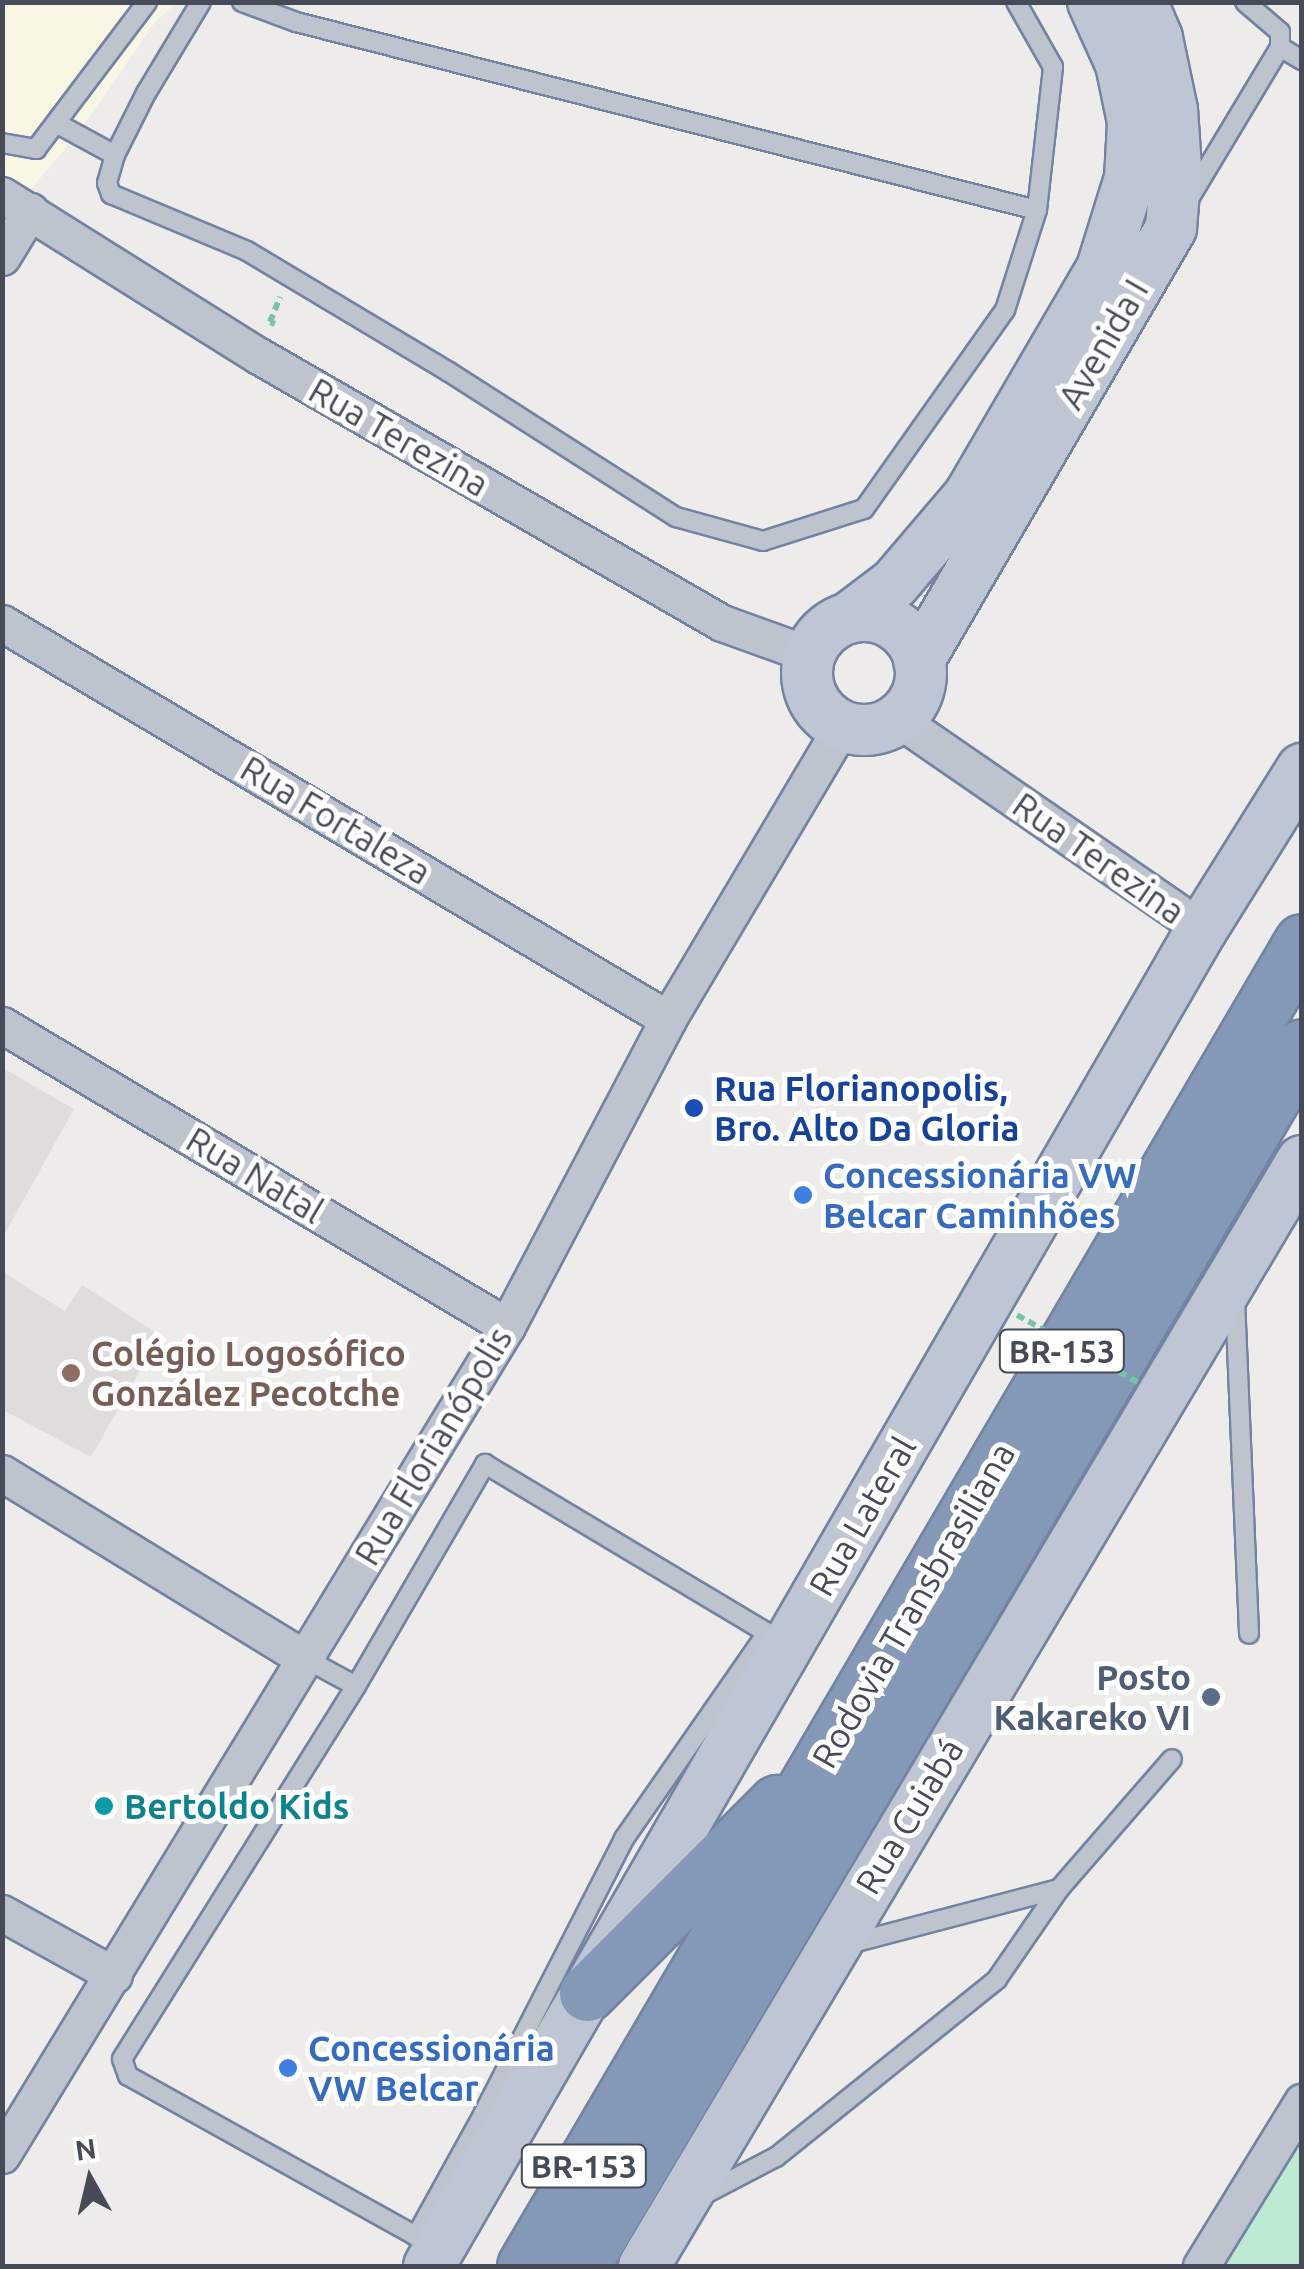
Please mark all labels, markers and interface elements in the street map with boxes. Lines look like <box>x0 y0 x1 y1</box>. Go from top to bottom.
street label: Avenida I <box>1049 272 1157 416</box>
street label: Rua Terezina <box>302 369 496 505</box>
street label: Rua Fortaleza <box>233 747 439 893</box>
street label: Rua Terezina <box>1005 783 1193 933</box>
place label: Rua Florianopolis, Bro. Alto Da Gloria <box>714 1067 1019 1149</box>
marker: Rua Florianopolis, Bro. Alto Da Gloria <box>683 1097 705 1119</box>
street label: Rua Natal <box>179 1118 331 1232</box>
place label: Concessionária VW Belcar Caminhões <box>823 1154 1136 1236</box>
marker: Concessionária VW Belcar Caminhões <box>792 1184 814 1206</box>
street label: Rua Florianópolis <box>345 1320 521 1572</box>
road number: BR-153 <box>997 1324 1127 1378</box>
place label: Colégio Logosófico González Pecotche <box>91 1332 406 1414</box>
marker: Colégio Logosófico González Pecotche <box>60 1362 82 1384</box>
street label: Rua Lateral <box>800 1429 924 1603</box>
street label: Rodovia Transbrasiliana <box>803 1435 1023 1775</box>
place label: Posto Kakareko VI <box>993 1656 1191 1738</box>
marker: Posto Kakareko VI <box>1200 1686 1222 1708</box>
street label: Rua Cuiabá <box>846 1731 972 1901</box>
place label: Bertoldo Kids <box>124 1785 349 1827</box>
marker: Bertoldo Kids <box>93 1795 115 1817</box>
place label: Concessionária VW Belcar <box>308 2027 555 2109</box>
marker: Concessionária VW Belcar <box>277 2057 299 2079</box>
north arrow <box>40 2129 140 2229</box>
text: N <box>73 2132 98 2166</box>
road number: BR-153 <box>519 2139 649 2193</box>

